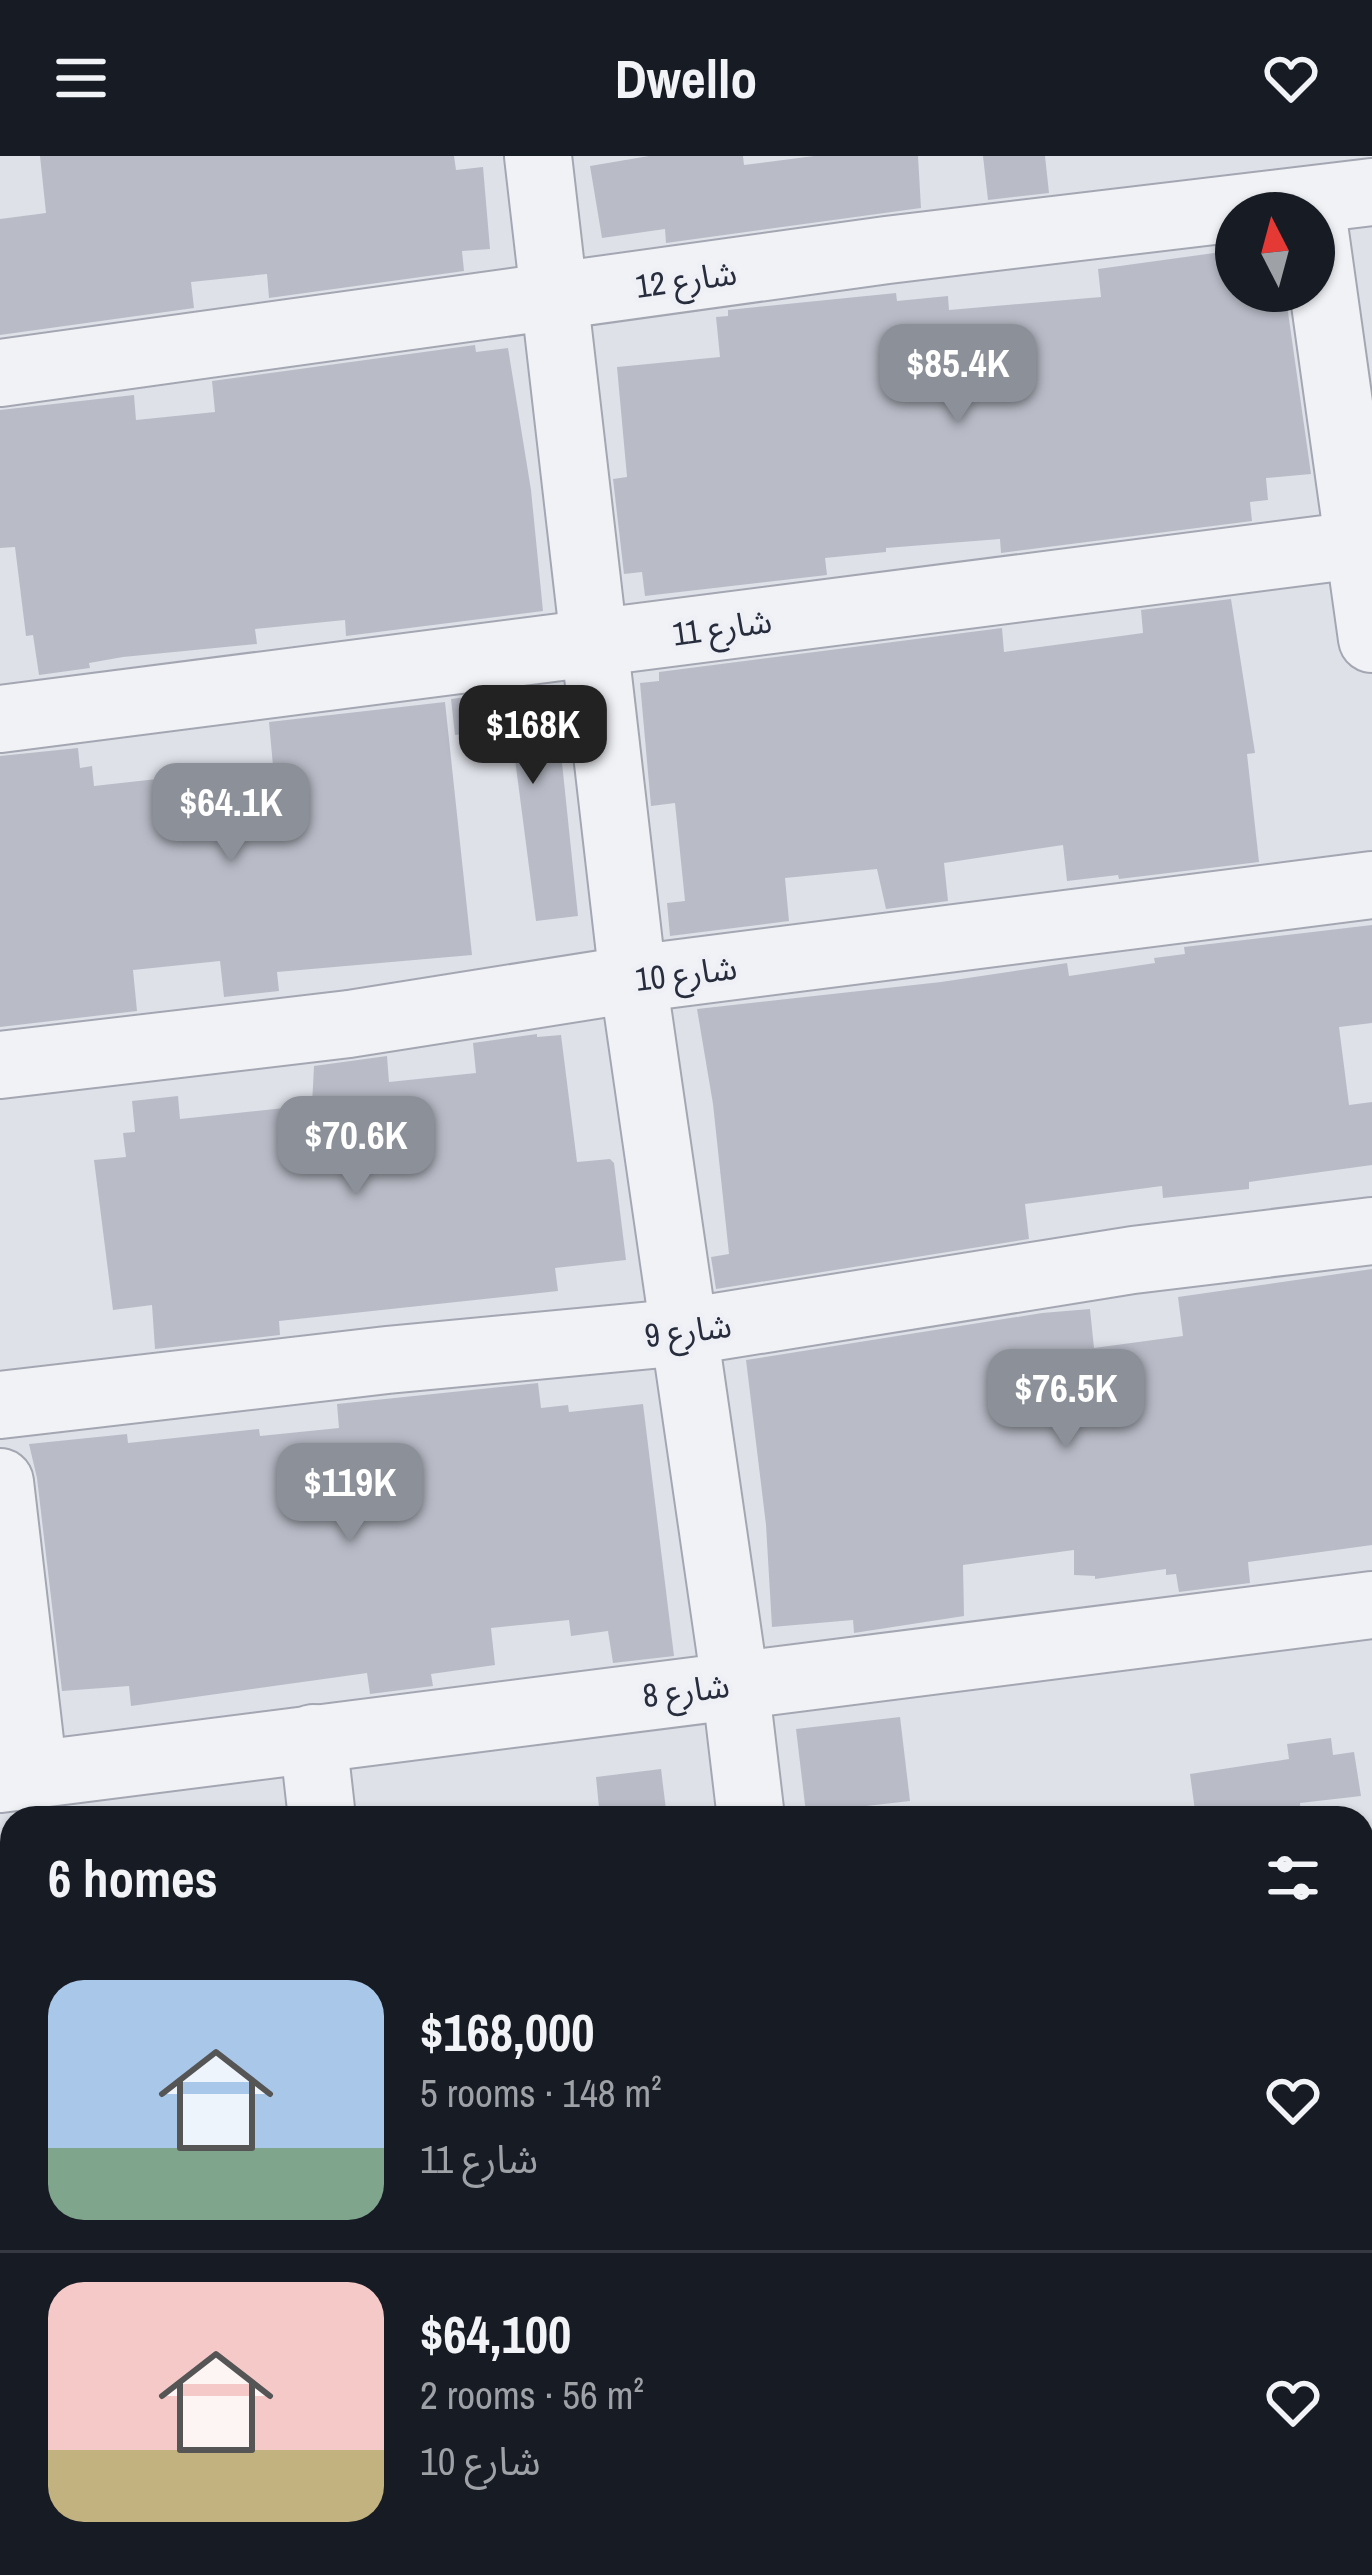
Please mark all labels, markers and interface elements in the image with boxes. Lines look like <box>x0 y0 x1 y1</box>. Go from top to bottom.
text: Dwello <box>615 42 757 115</box>
icon: menu <box>48 45 114 111</box>
icon: heart <box>1258 45 1324 111</box>
north arrow <box>1215 192 1335 312</box>
map controls <box>1215 192 1335 312</box>
street label: شارع 12 <box>632 250 740 311</box>
pin: $85.4K <box>860 324 1056 426</box>
text: $85.4K <box>906 337 1010 389</box>
street label: شارع 11 <box>669 598 775 659</box>
pin: $168K <box>449 685 617 787</box>
text: $168K <box>486 698 580 750</box>
pin: $64.1K <box>133 763 329 865</box>
text: $64.1K <box>179 776 283 828</box>
street label: شارع 10 <box>633 945 740 1004</box>
pin: $70.6K <box>258 1096 454 1198</box>
text: $70.6K <box>304 1109 408 1161</box>
street label: شارع 9 <box>642 1303 734 1360</box>
pin: $76.5K <box>968 1349 1164 1451</box>
text: $76.5K <box>1014 1362 1118 1414</box>
pin: $119K <box>266 1443 434 1545</box>
text: $119K <box>304 1456 396 1508</box>
street label: شارع 8 <box>640 1663 732 1720</box>
text: 6 homes <box>48 1844 218 1913</box>
icon: filters <box>1260 1845 1326 1911</box>
text: $168,000 <box>420 1998 594 2067</box>
icon: home <box>144 2028 288 2172</box>
text: 5 rooms · 148 m² <box>420 2067 662 2119</box>
icon: heart <box>1260 2067 1326 2133</box>
text: شارع 11 <box>420 2133 538 2185</box>
text: $64,100 <box>420 2300 571 2369</box>
icon: home <box>144 2330 288 2474</box>
text: 2 rooms · 56 m² <box>420 2369 644 2421</box>
icon: heart <box>1260 2369 1326 2435</box>
text: شارع 10 <box>420 2435 540 2487</box>

